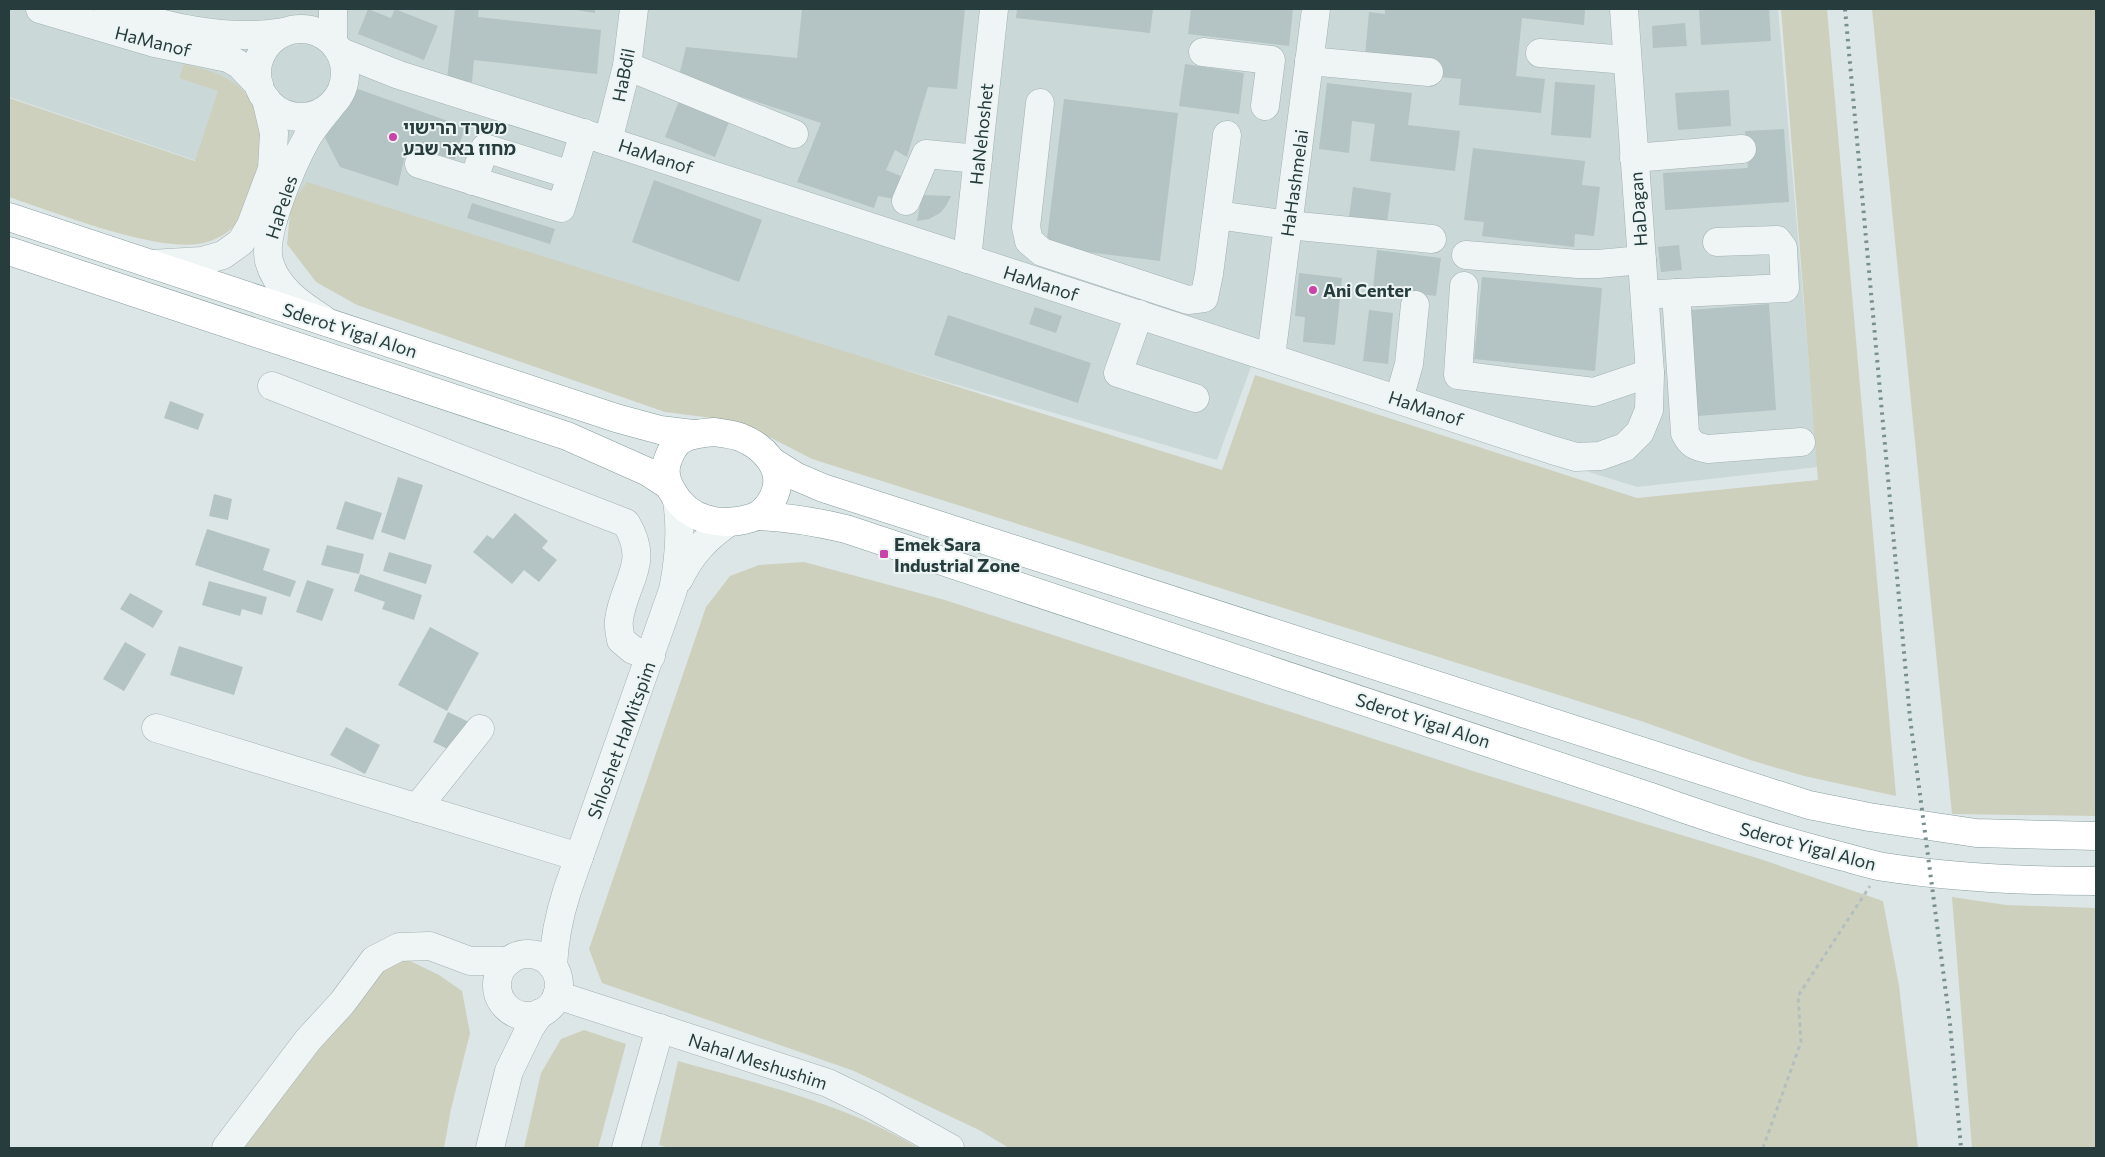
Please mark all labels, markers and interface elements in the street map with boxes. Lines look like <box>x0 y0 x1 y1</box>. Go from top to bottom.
street label: HaManof <box>113 21 194 61</box>
street label: HaBdil <box>607 46 639 104</box>
street label: HaNehoshet <box>965 82 997 186</box>
place label: משרד הרישוי מחוז באר שבע <box>403 116 516 159</box>
street label: HaHashmelai <box>1276 128 1312 238</box>
marker: משרד הרישוי מחוז באר שבע <box>387 131 399 143</box>
street label: HaManof <box>616 134 697 179</box>
street label: HaDagan <box>1624 171 1652 247</box>
street label: HaPeles <box>260 172 302 242</box>
street label: HaManof <box>1001 261 1082 306</box>
place label: Ani Center <box>1323 279 1412 301</box>
marker: Ani Center <box>1307 284 1319 296</box>
street label: Sderot Yigal Alon <box>280 298 420 362</box>
street label: HaManof <box>1386 386 1467 431</box>
place label: Emek Sara Industrial Zone <box>894 533 1020 576</box>
marker: Emek Sara Industrial Zone <box>878 548 890 560</box>
street label: Shloshet HaMitspim <box>582 658 660 822</box>
street label: Sderot Yigal Alon <box>1353 688 1493 752</box>
street label: Sderot Yigal Alon <box>1737 817 1879 875</box>
street label: Nahal Meshushim <box>686 1028 830 1094</box>

